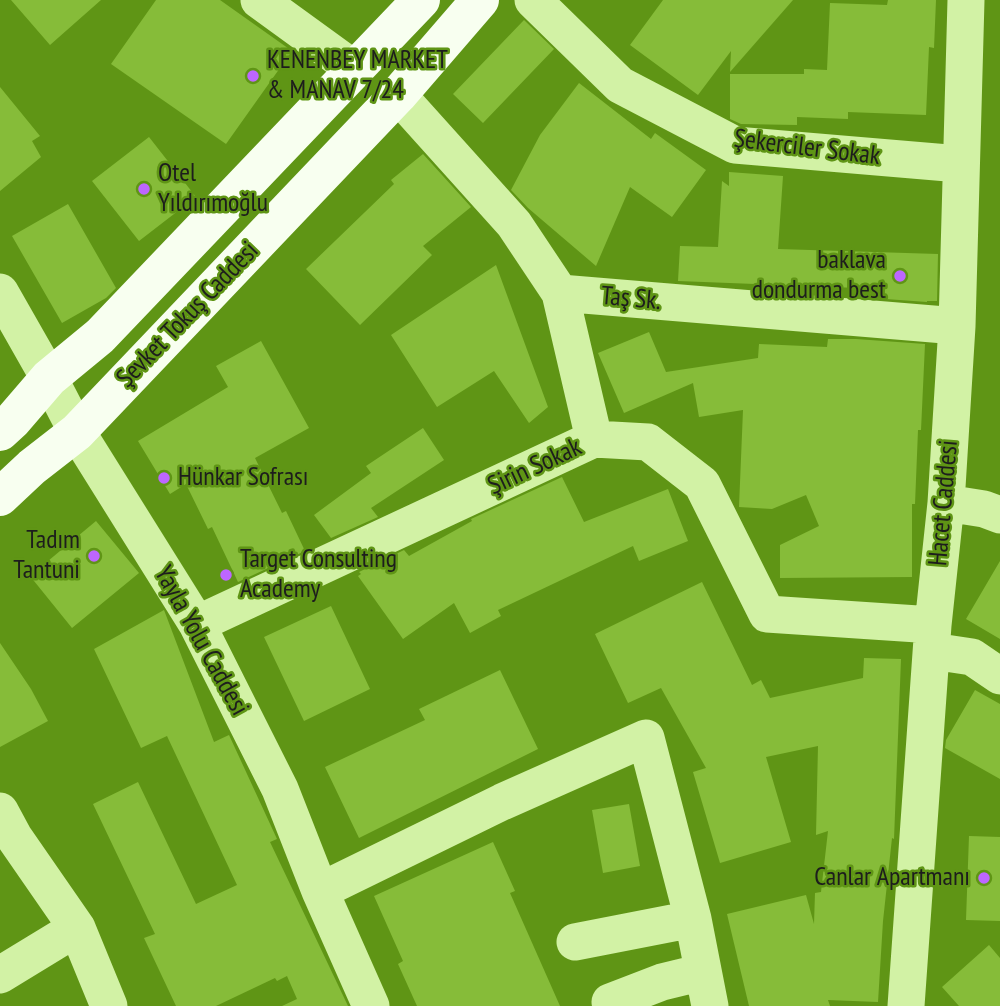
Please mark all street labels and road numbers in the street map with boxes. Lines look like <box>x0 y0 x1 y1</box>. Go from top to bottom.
street label: Şekerciler Sokak <box>732 124 882 172</box>
street label: Şevket Tokuş Caddesi <box>111 236 265 394</box>
street label: Taş Sk. <box>600 281 662 317</box>
street label: Şirin Sokak <box>483 432 587 502</box>
street label: Hacet Caddesi <box>923 439 965 567</box>
street label: Yayla Yolu Caddesi <box>147 561 255 721</box>

